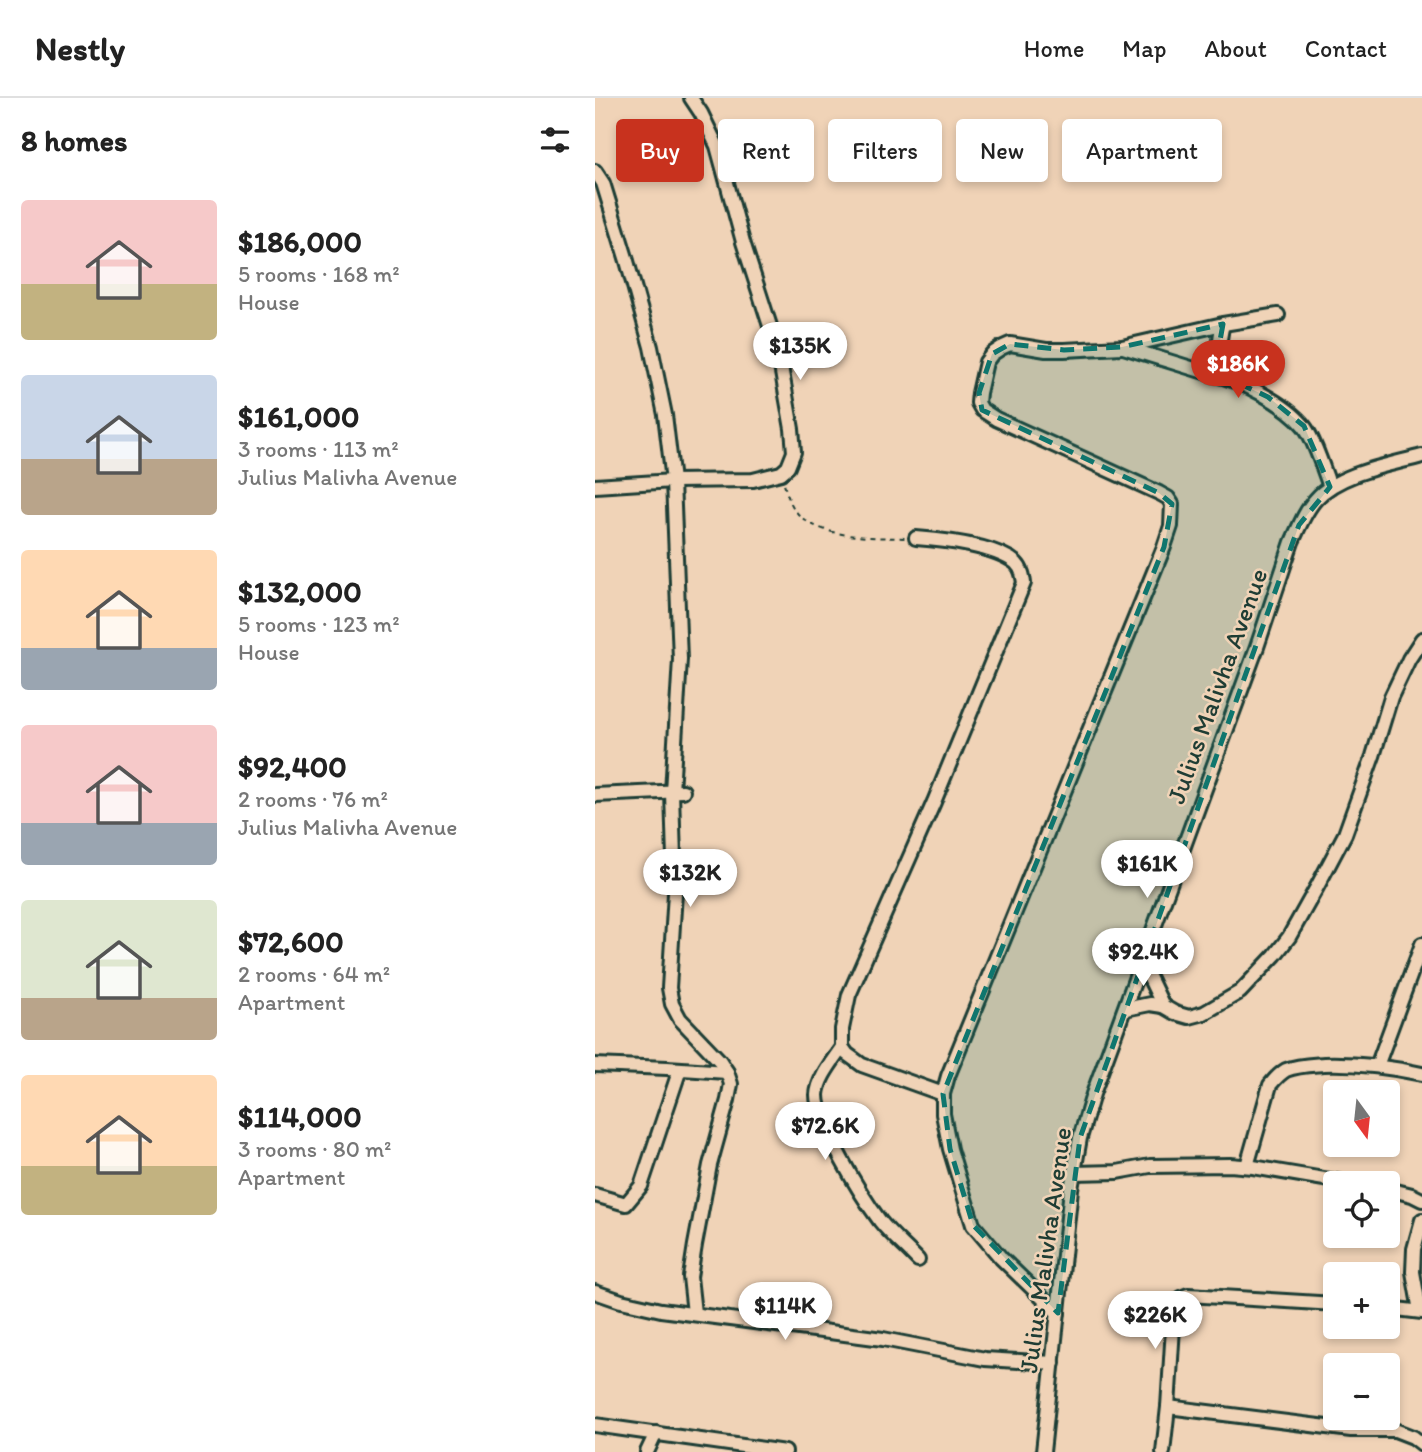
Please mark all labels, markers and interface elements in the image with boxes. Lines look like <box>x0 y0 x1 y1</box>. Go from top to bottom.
text: Nestly <box>35 29 125 68</box>
text: Home <box>1024 34 1084 63</box>
text: Map <box>1122 34 1166 63</box>
text: About <box>1204 34 1267 63</box>
text: Contact <box>1305 34 1387 63</box>
chip: Buy <box>616 119 704 182</box>
chip: Rent <box>718 119 814 182</box>
chip: Filters <box>828 119 942 182</box>
chip: New <box>956 119 1048 182</box>
chip: Apartment <box>1062 119 1222 182</box>
icon: filters <box>536 121 574 159</box>
text: 8 homes <box>21 122 128 159</box>
text: $186,000 <box>238 223 362 260</box>
icon: home <box>77 228 161 312</box>
text: 5 rooms · 168 m² <box>238 260 400 288</box>
text: House <box>238 288 300 316</box>
pin: $135K <box>751 322 849 382</box>
text: $135K <box>769 331 831 359</box>
pin: $186K <box>1189 341 1287 400</box>
text: $186K <box>1207 349 1269 377</box>
text: $161,000 <box>238 398 359 435</box>
icon: home <box>77 403 161 487</box>
text: 3 rooms · 113 m² <box>238 435 399 463</box>
text: Julius Malivha Avenue <box>238 463 457 491</box>
street label: Julius Malivha Avenue <box>1160 564 1274 808</box>
text: $132,000 <box>238 573 362 610</box>
icon: home <box>77 578 161 662</box>
text: 5 rooms · 123 m² <box>238 610 400 638</box>
text: House <box>238 638 300 666</box>
text: $92,400 <box>238 748 347 785</box>
icon: home <box>77 753 161 837</box>
text: 2 rooms · 76 m² <box>238 785 388 813</box>
text: Julius Malivha Avenue <box>238 813 457 841</box>
pin: $161K <box>1098 840 1196 900</box>
text: $161K <box>1117 849 1177 877</box>
pin: $132K <box>641 850 739 909</box>
text: $132K <box>659 858 721 886</box>
text: $72,600 <box>238 923 344 960</box>
icon: home <box>77 928 161 1012</box>
pin: $92.4K <box>1086 928 1200 988</box>
text: $92.4K <box>1108 937 1178 965</box>
text: 2 rooms · 64 m² <box>238 960 390 988</box>
text: Apartment <box>238 988 345 1016</box>
north arrow <box>1323 1080 1400 1157</box>
map controls <box>1323 1080 1400 1430</box>
text: $114,000 <box>238 1098 362 1135</box>
pin: $72.6K <box>768 1102 882 1162</box>
icon: home <box>77 1103 161 1187</box>
text: $72.6K <box>791 1111 859 1139</box>
street label: Julius Malivha Avenue <box>1012 1125 1078 1375</box>
text: 3 rooms · 80 m² <box>238 1135 392 1163</box>
text: Apartment <box>238 1163 345 1191</box>
button: locate <box>1323 1171 1400 1248</box>
button: + <box>1323 1262 1400 1339</box>
pin: $114K <box>736 1282 834 1342</box>
text: $114K <box>754 1291 816 1319</box>
pin: $226K <box>1106 1292 1204 1351</box>
text: $226K <box>1124 1300 1186 1328</box>
button: − <box>1323 1353 1400 1430</box>

